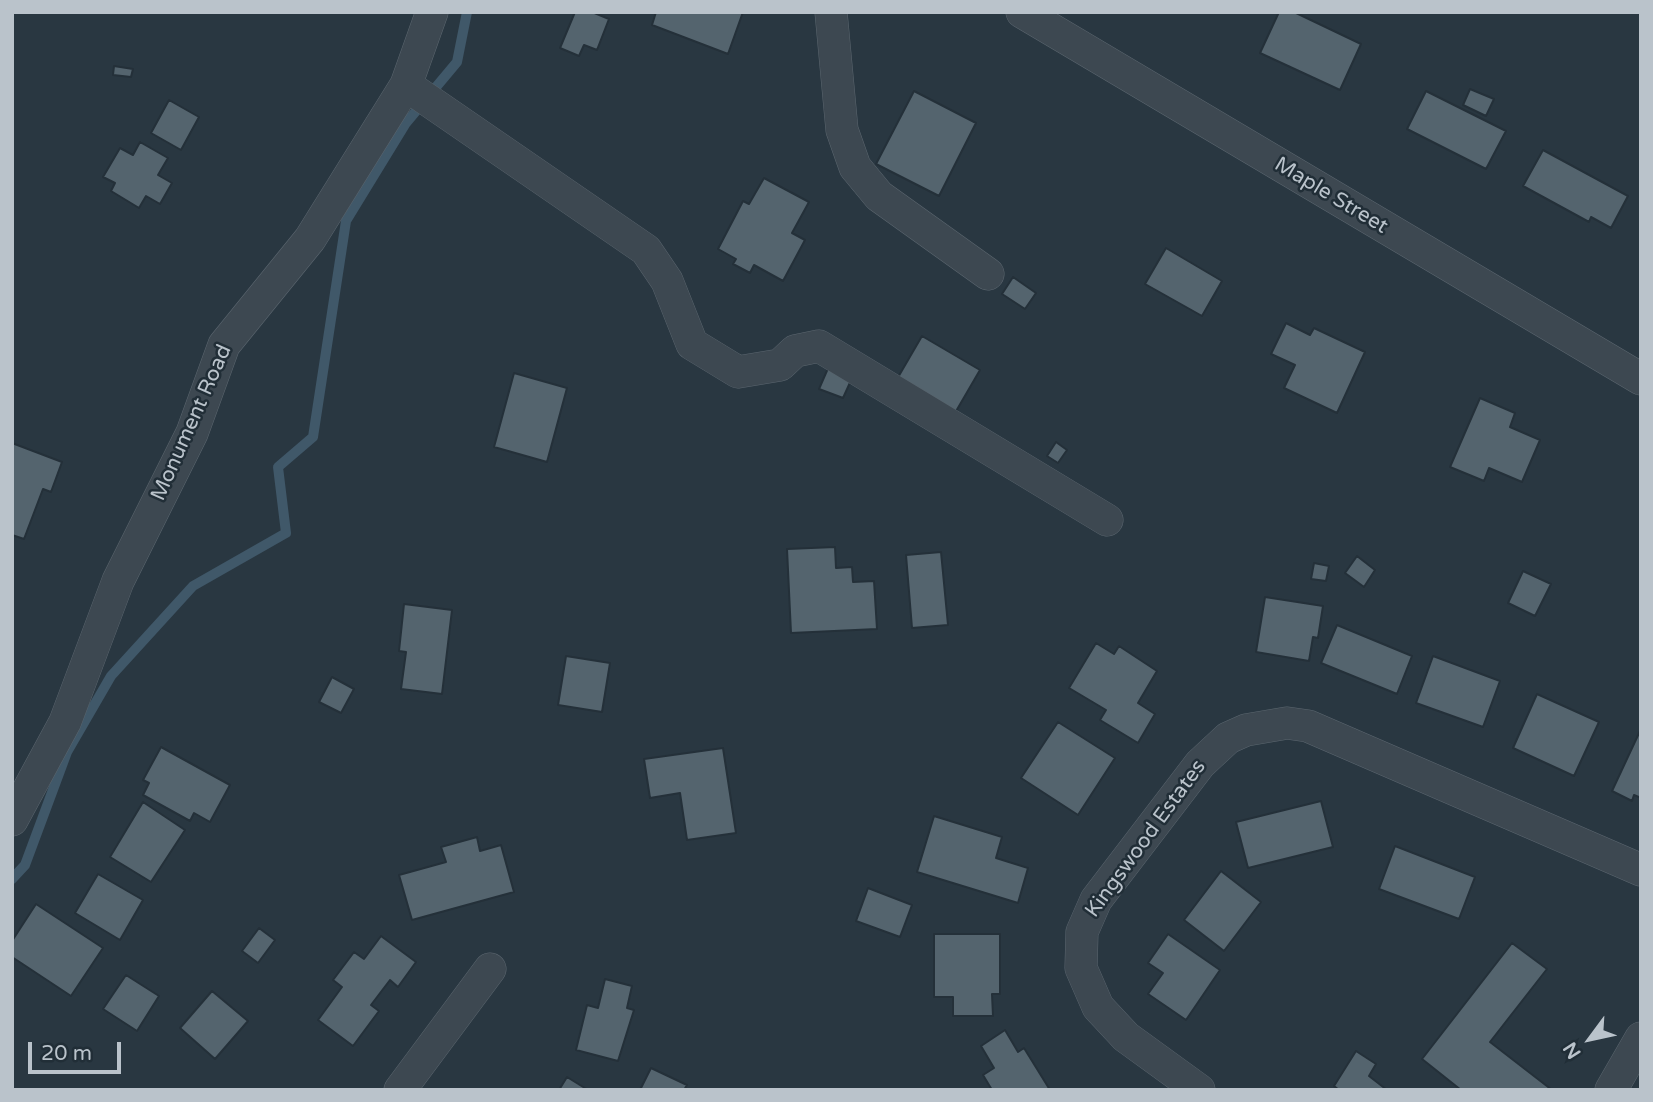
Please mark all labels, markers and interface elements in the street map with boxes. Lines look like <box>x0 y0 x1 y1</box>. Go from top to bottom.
street label: Maple Street <box>1270 152 1392 240</box>
street label: Monument Road <box>146 341 238 505</box>
street label: Kingswood Estates <box>1080 755 1212 923</box>
north arrow <box>1555 1004 1625 1074</box>
scale bar <box>32 1028 124 1072</box>
text: N <box>1559 1038 1586 1063</box>
text: 20 m <box>41 1041 92 1066</box>

